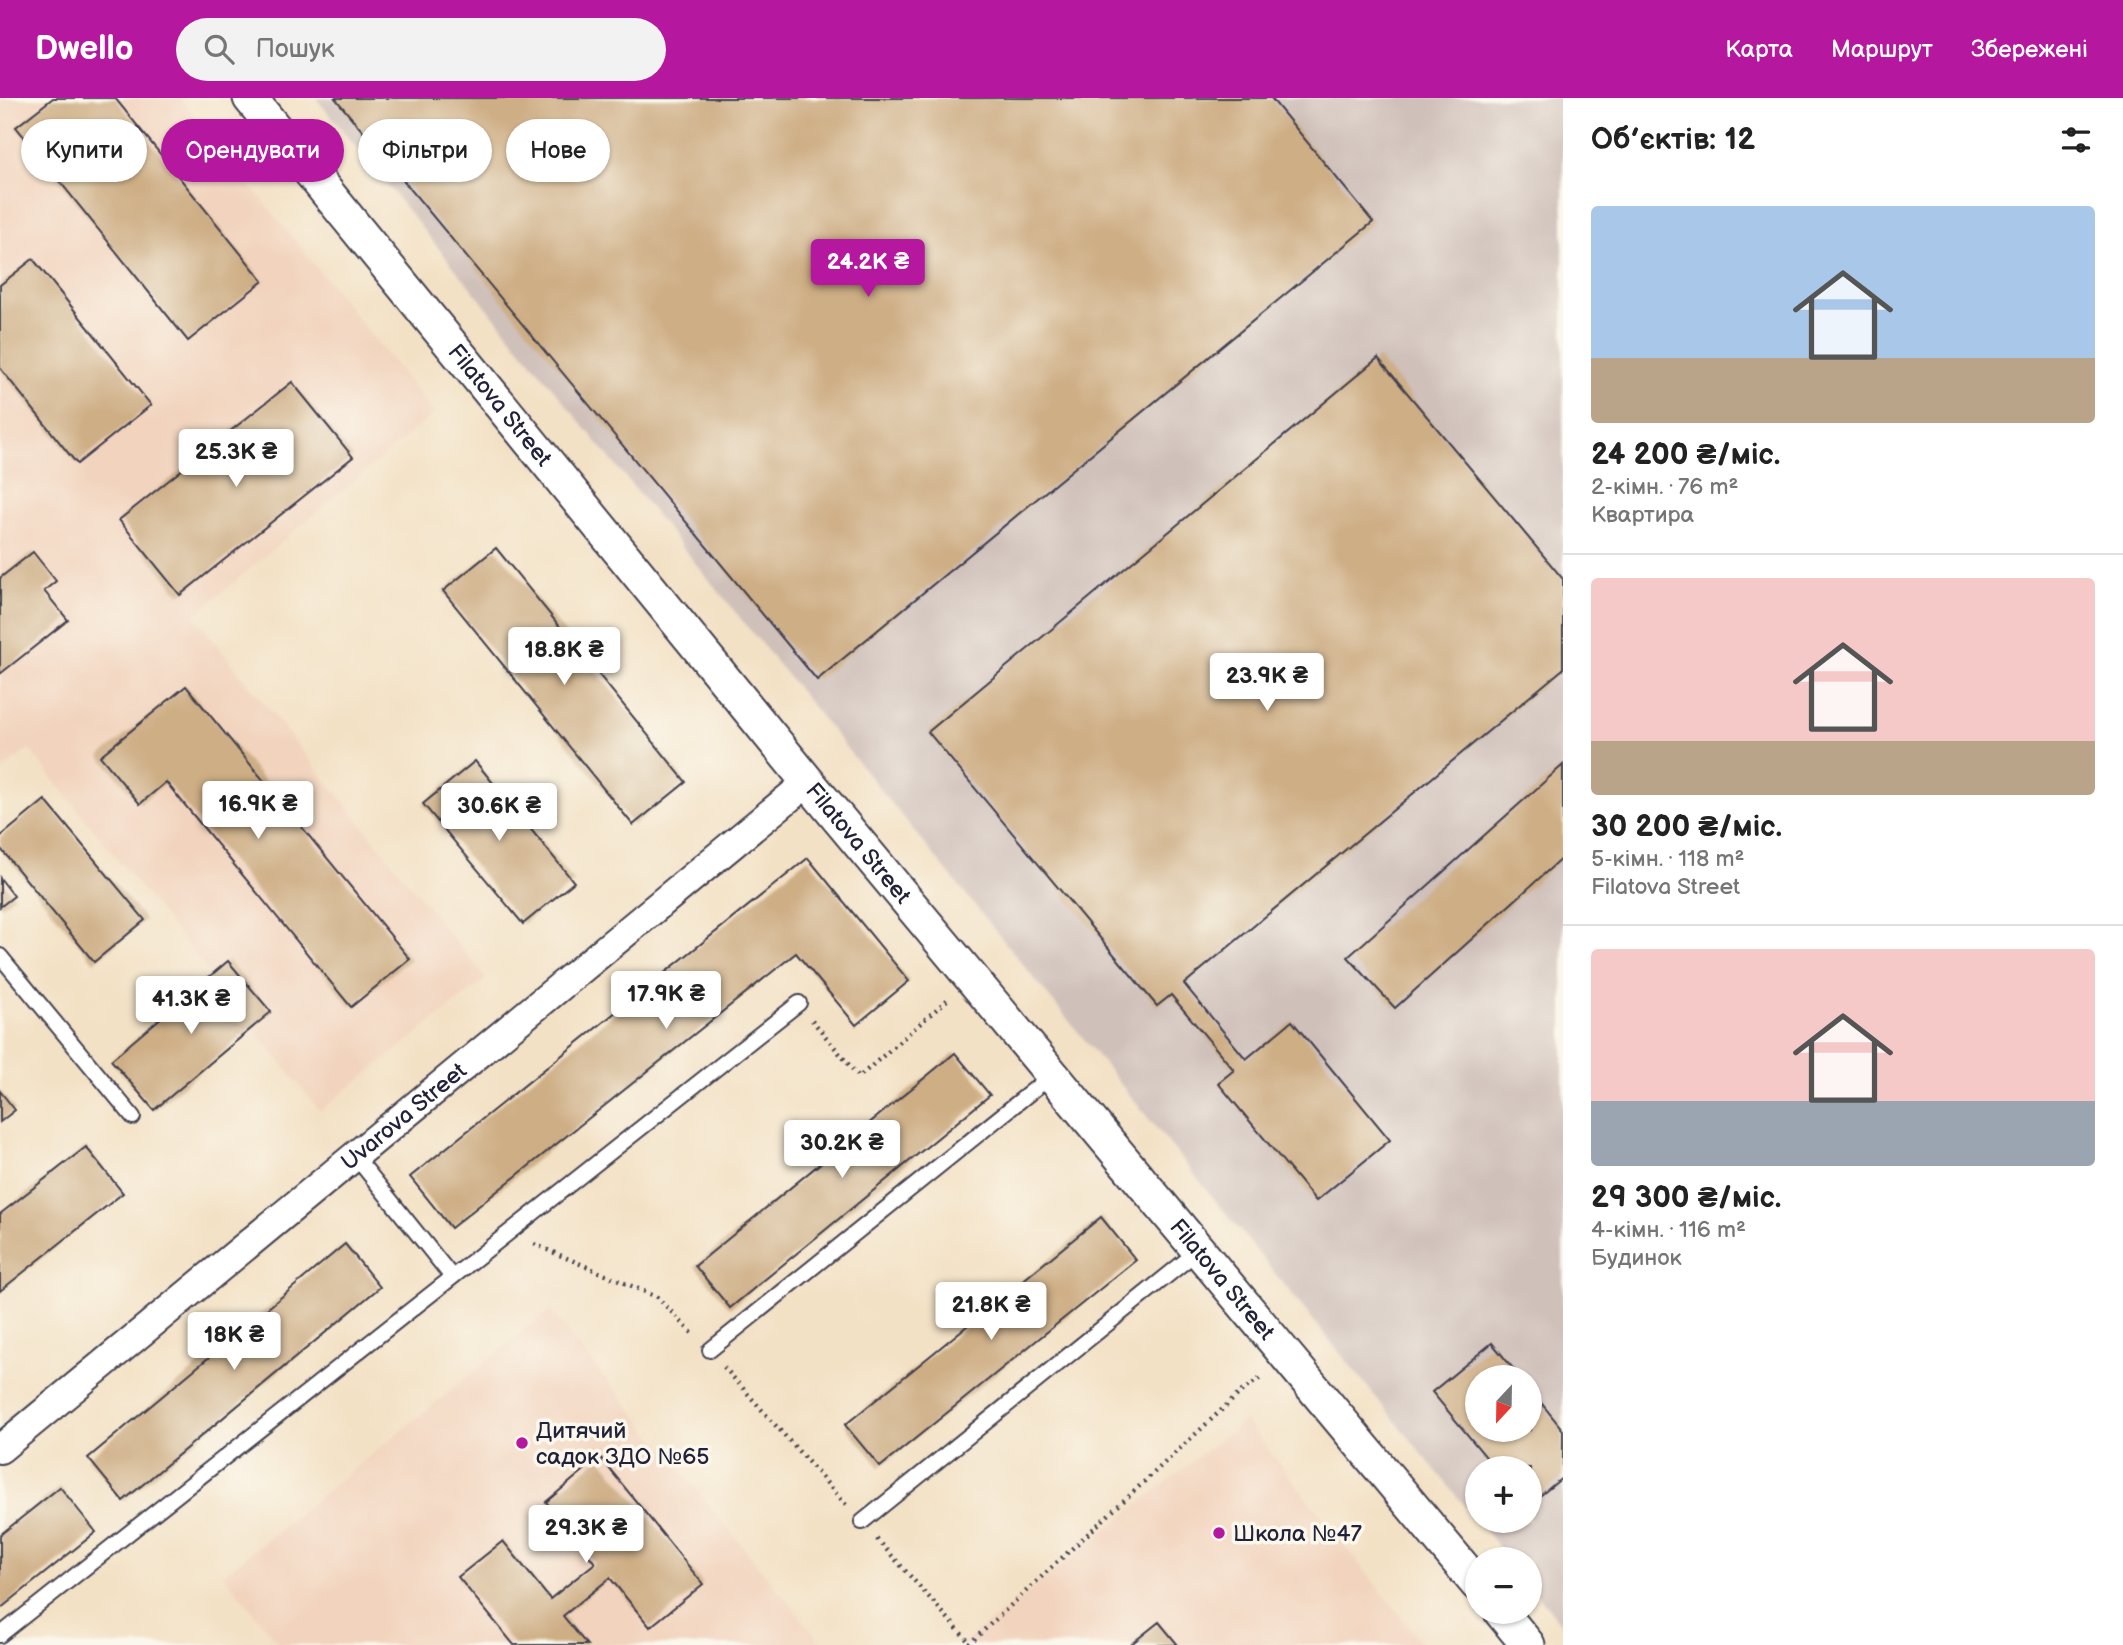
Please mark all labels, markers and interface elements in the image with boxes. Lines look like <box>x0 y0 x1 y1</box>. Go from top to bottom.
search box <box>176 18 666 81</box>
text: Dwello <box>35 29 134 69</box>
icon: search <box>200 30 238 68</box>
text: Пошук <box>256 34 335 65</box>
text: Карта <box>1725 35 1793 64</box>
text: Маршрут <box>1831 35 1933 64</box>
text: Збережені <box>1971 35 2088 64</box>
chip: Купити <box>21 119 147 182</box>
chip: Орендувати <box>161 119 344 182</box>
chip: Фільтри <box>358 119 492 182</box>
chip: Нове <box>506 119 610 182</box>
icon: filters <box>2057 121 2095 159</box>
text: Об’єктів: 12 <box>1591 122 1755 158</box>
pin: 24.2K ₴ <box>803 240 933 299</box>
text: 24.2K ₴ <box>827 248 909 276</box>
icon: home <box>1780 252 1906 378</box>
street label: Filatova Street <box>442 339 558 472</box>
pin: 25.3K ₴ <box>171 430 301 489</box>
text: 24 200 ₴/міс. <box>1591 437 1780 473</box>
text: 25.3K ₴ <box>195 438 277 466</box>
text: 2-кімн. · 76 m² <box>1591 473 1738 501</box>
text: Квартира <box>1591 501 1694 529</box>
icon: home <box>1780 624 1906 750</box>
pin: 18.8K ₴ <box>499 628 629 687</box>
text: 18.8K ₴ <box>524 636 604 664</box>
pin: 23.9K ₴ <box>1202 654 1332 713</box>
text: 23.9K ₴ <box>1226 662 1308 690</box>
street label: Filatova Street <box>799 777 917 910</box>
pin: 16.9K ₴ <box>193 782 323 841</box>
pin: 30.6K ₴ <box>434 784 564 843</box>
text: 16.9K ₴ <box>218 790 298 818</box>
text: 30.6K ₴ <box>457 792 541 820</box>
text: 30 200 ₴/міс. <box>1591 809 1782 845</box>
text: 5-кімн. · 118 m² <box>1591 845 1745 873</box>
text: Filatova Street <box>1591 873 1740 901</box>
pin: 17.9K ₴ <box>601 972 731 1031</box>
pin: 41.3K ₴ <box>126 976 256 1036</box>
text: 17.9K ₴ <box>627 980 705 1008</box>
text: 41.3K ₴ <box>152 985 230 1013</box>
icon: home <box>1780 995 1906 1121</box>
street label: Uvarova Street <box>336 1057 472 1177</box>
pin: 30.2K ₴ <box>777 1121 907 1180</box>
text: 30.2K ₴ <box>800 1129 884 1157</box>
text: 29 300 ₴/міс. <box>1591 1180 1781 1216</box>
street label: Filatova Street <box>1163 1213 1280 1346</box>
text: 4-кімн. · 116 m² <box>1591 1216 1746 1244</box>
text: Будинок <box>1591 1244 1682 1272</box>
pin: 21.8K ₴ <box>926 1282 1056 1342</box>
text: 21.8K ₴ <box>951 1291 1031 1319</box>
pin: 18K ₴ <box>185 1312 283 1372</box>
text: 18K ₴ <box>204 1321 264 1349</box>
north arrow <box>1465 1365 1542 1442</box>
map controls <box>1465 1365 1542 1624</box>
place label: Дитячий садок ЗДО №65 <box>536 1417 709 1471</box>
marker: Дитячий садок ЗДО №65 <box>514 1435 530 1451</box>
button: + <box>1465 1456 1542 1533</box>
pin: 29.3K ₴ <box>521 1506 651 1565</box>
text: 29.3K ₴ <box>545 1514 627 1542</box>
place label: Школа №47 <box>1233 1520 1362 1548</box>
marker: Школа №47 <box>1211 1525 1227 1541</box>
button: − <box>1465 1547 1542 1624</box>

